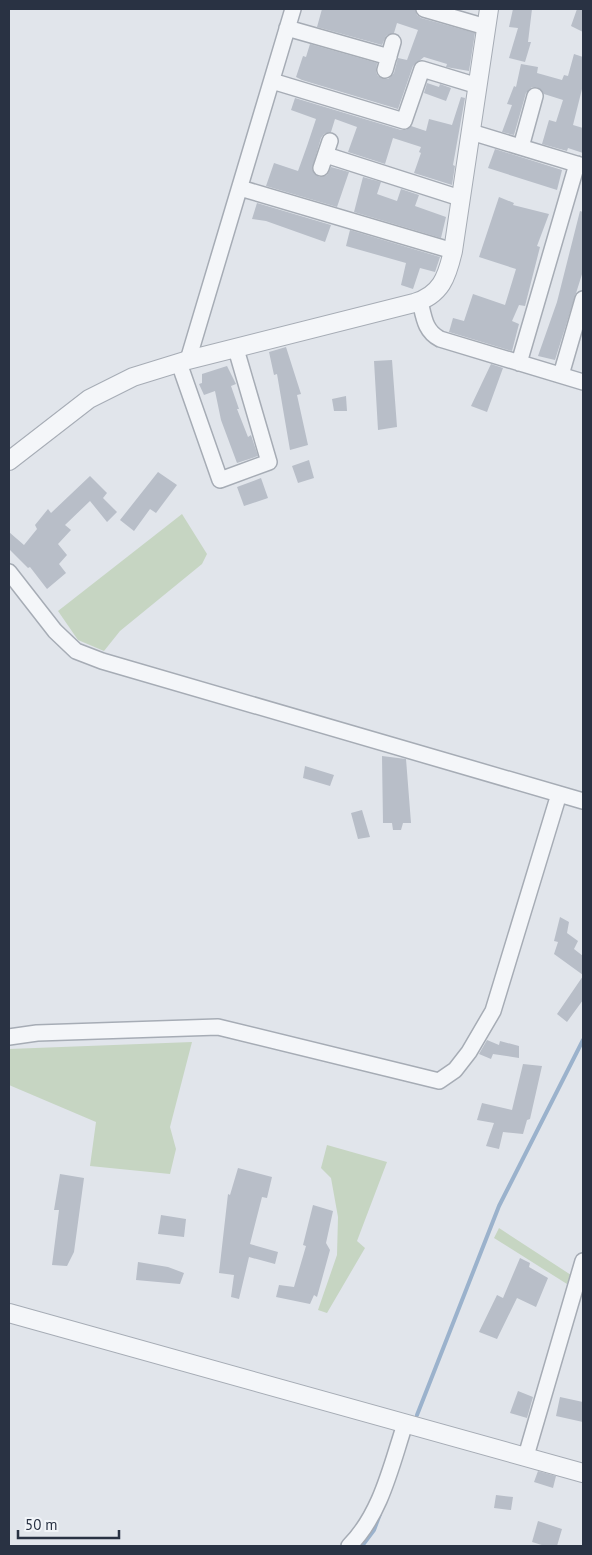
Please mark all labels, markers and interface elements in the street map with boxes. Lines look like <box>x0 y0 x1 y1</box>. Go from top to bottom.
scale bar <box>18 1508 119 1540</box>
text: 50 m <box>25 1515 58 1534</box>

